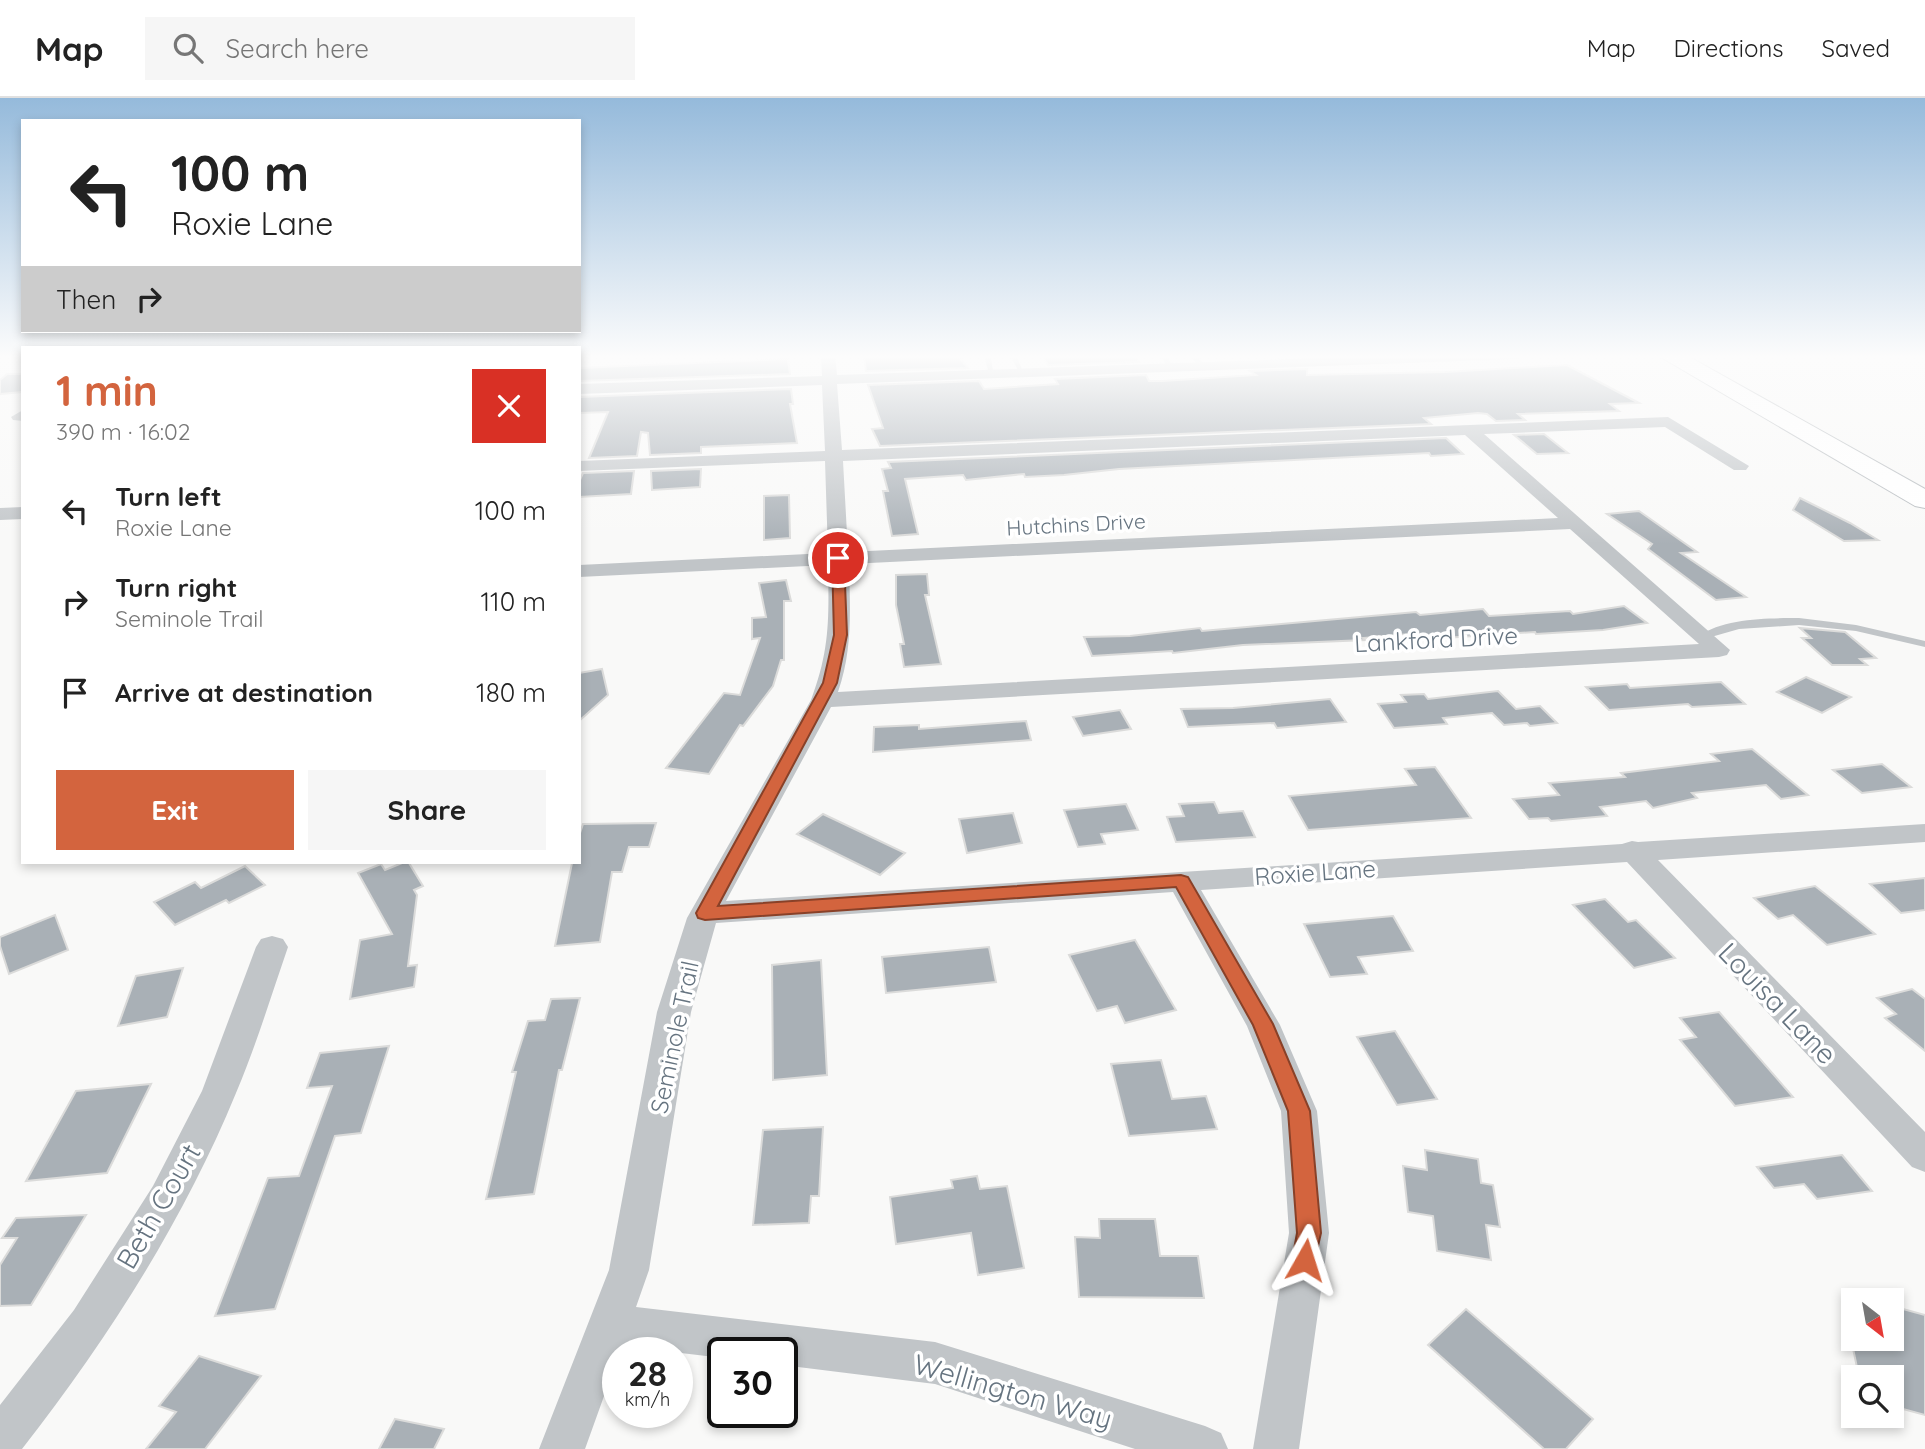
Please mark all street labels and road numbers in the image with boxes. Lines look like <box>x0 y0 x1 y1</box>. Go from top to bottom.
street label: Hutchins Drive <box>1006 507 1146 541</box>
street label: Lankford Drive <box>1353 620 1519 658</box>
street label: Roxie Lane <box>1253 853 1377 891</box>
street label: Louisa Lane <box>1711 935 1845 1071</box>
street label: Seminole Trail <box>643 958 705 1116</box>
street label: Beth Court <box>108 1137 208 1275</box>
street label: Wellington Way <box>910 1346 1116 1436</box>

